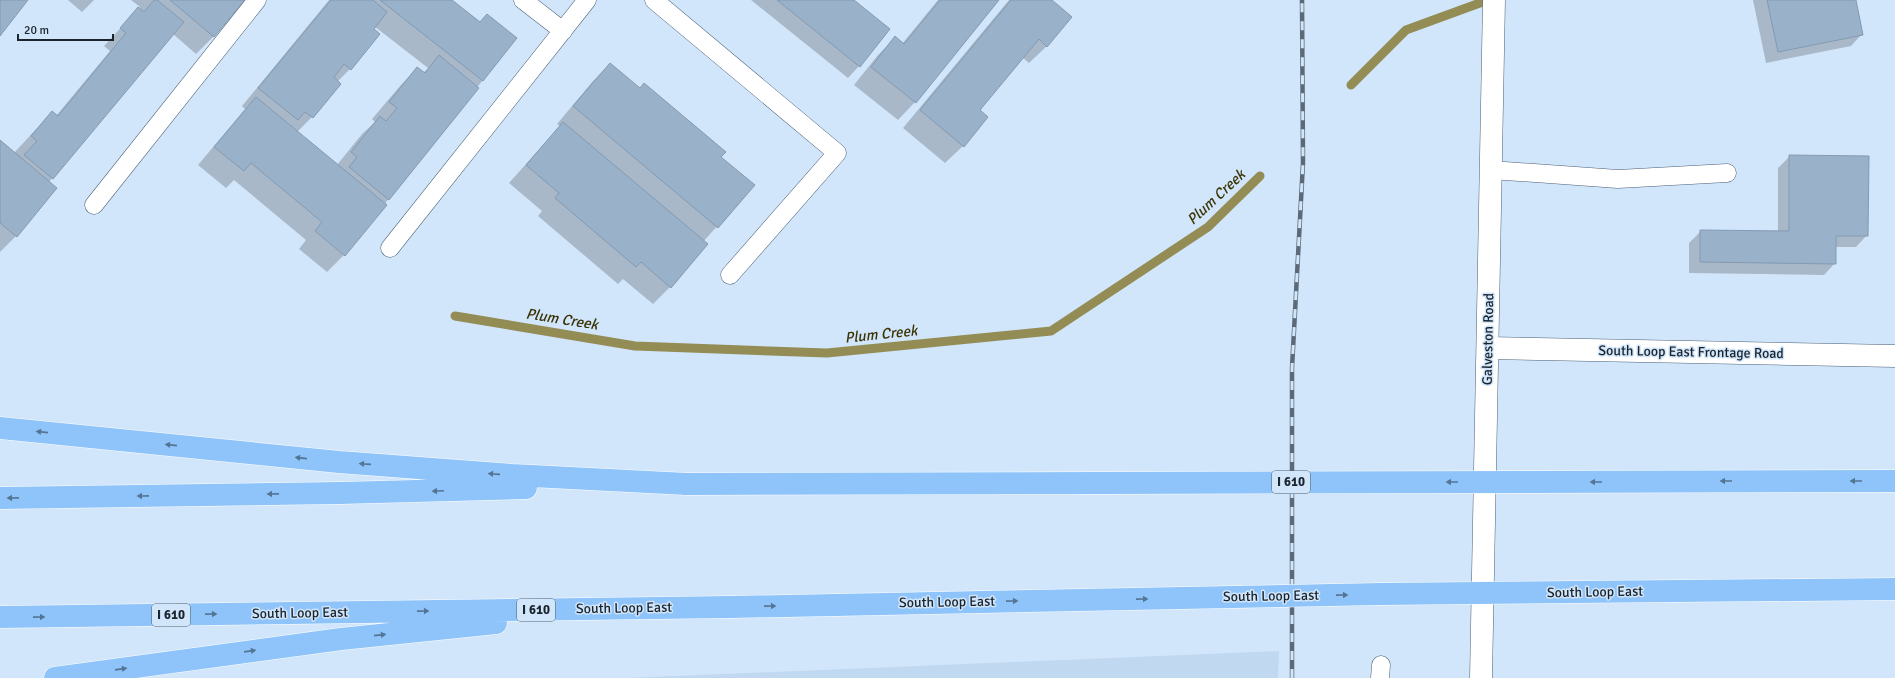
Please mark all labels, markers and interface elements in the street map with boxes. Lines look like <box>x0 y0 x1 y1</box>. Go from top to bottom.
scale bar <box>18 16 113 42</box>
text: 20 m <box>24 23 49 38</box>
water label: Plum Creek <box>1183 164 1250 228</box>
street label: Galveston Road <box>1479 293 1497 385</box>
water label: Plum Creek <box>525 304 601 334</box>
water label: Plum Creek <box>844 321 920 347</box>
street label: South Loop East Frontage Road <box>1598 342 1784 362</box>
one-way arrow <box>36 429 48 435</box>
one-way arrow <box>165 442 177 448</box>
one-way arrow <box>295 455 307 461</box>
one-way arrow <box>359 460 371 467</box>
one-way arrow <box>488 470 500 477</box>
road number: I 610 <box>1272 471 1310 493</box>
one-way arrow <box>1719 478 1732 484</box>
one-way arrow <box>1849 478 1862 484</box>
one-way arrow <box>1445 479 1458 485</box>
one-way arrow <box>1589 479 1602 485</box>
one-way arrow <box>432 487 444 494</box>
one-way arrow <box>266 491 279 497</box>
one-way arrow <box>136 493 149 499</box>
one-way arrow <box>6 495 19 501</box>
street label: South Loop East <box>1547 583 1643 601</box>
street label: South Loop East <box>1223 587 1319 605</box>
one-way arrow <box>1336 591 1348 598</box>
street label: South Loop East <box>899 593 995 611</box>
one-way arrow <box>1136 595 1148 602</box>
one-way arrow <box>1006 598 1019 604</box>
road number: I 610 <box>517 599 555 621</box>
street label: South Loop East <box>576 599 672 617</box>
one-way arrow <box>764 603 777 609</box>
road number: I 610 <box>152 604 190 626</box>
street label: South Loop East <box>252 604 348 622</box>
one-way arrow <box>417 608 430 614</box>
one-way arrow <box>205 611 218 617</box>
one-way arrow <box>33 614 46 620</box>
one-way arrow <box>374 631 386 638</box>
one-way arrow <box>244 648 256 654</box>
one-way arrow <box>115 666 127 672</box>

